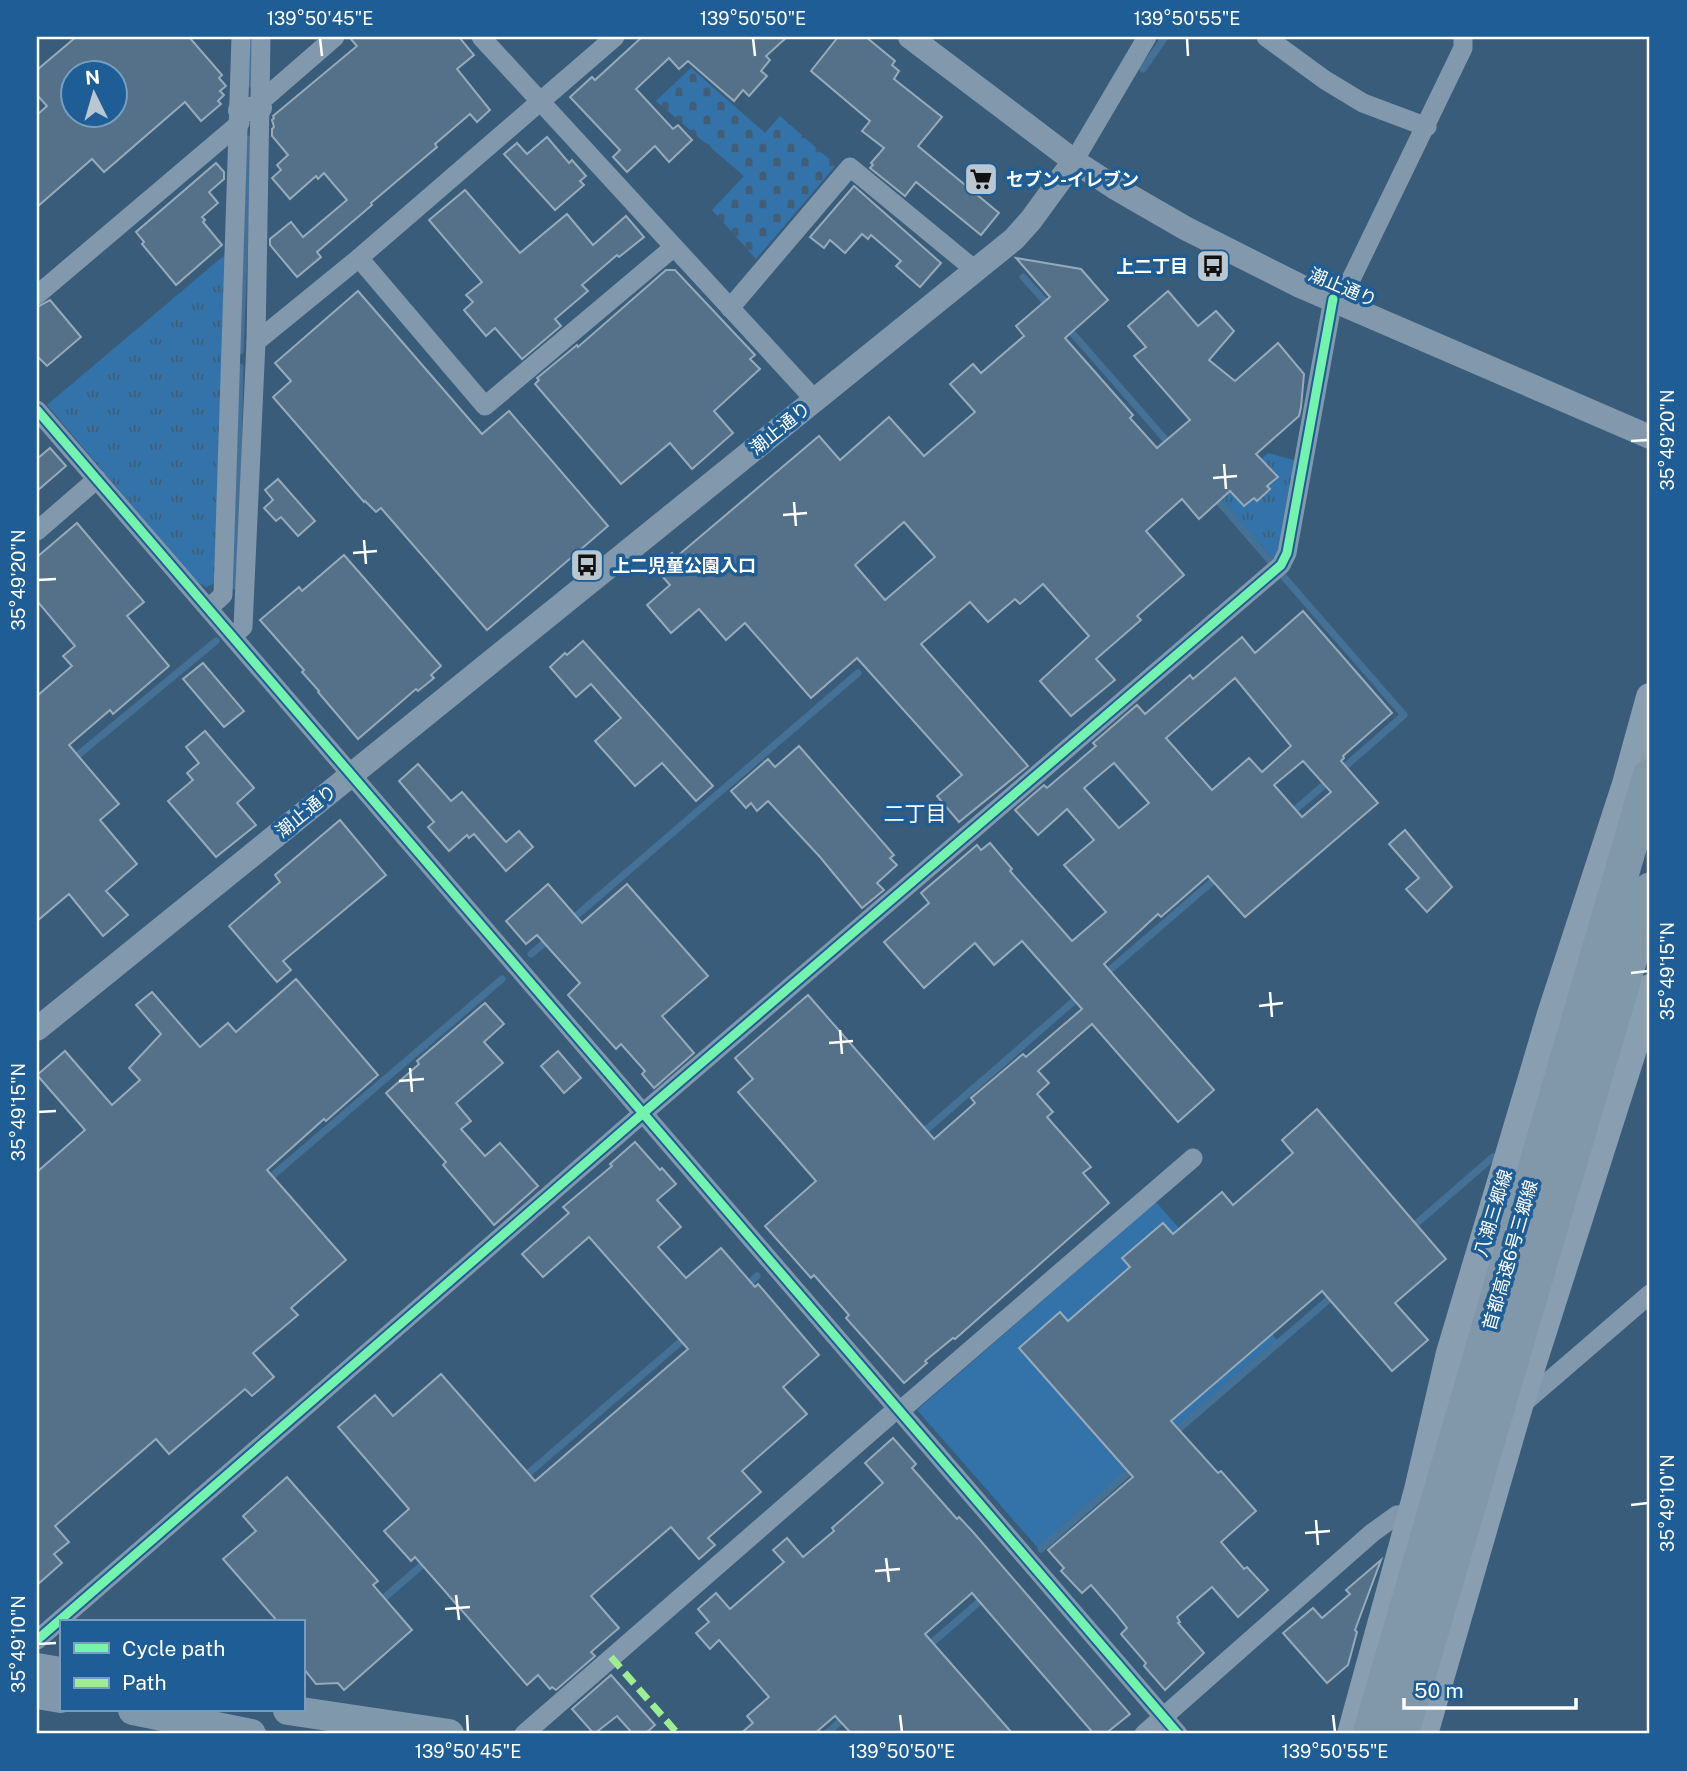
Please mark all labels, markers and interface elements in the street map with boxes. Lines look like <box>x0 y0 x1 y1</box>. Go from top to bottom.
text: 139°50'45"E <box>267 8 373 29</box>
text: 139°50'50"E <box>700 8 806 29</box>
text: 139°50'55"E <box>1133 8 1241 29</box>
north arrow <box>60 60 130 130</box>
text: N <box>84 65 101 89</box>
supermarket icon: セブン-イレブン <box>962 160 1000 198</box>
place label: セブン-イレブン <box>1006 169 1139 190</box>
bus stop icon: 上二丁目 <box>1194 247 1232 285</box>
place label: 上二丁目 <box>1116 256 1188 277</box>
street label: 潮止通り <box>1306 263 1380 311</box>
text: 35°49'20"N <box>1657 389 1678 491</box>
street label: 潮止通り <box>745 397 815 459</box>
text: 35°49'20"N <box>8 529 29 631</box>
bus stop icon: 上二児童公園入口 <box>568 546 606 584</box>
place label: 上二児童公園入口 <box>612 555 756 576</box>
street label: 潮止通り <box>271 780 341 842</box>
district label: 二丁目 <box>884 801 947 826</box>
text: 35°49'15"N <box>1657 922 1678 1020</box>
text: 35°49'15"N <box>8 1063 29 1161</box>
street label: 八潮三郷線 <box>1470 1167 1516 1259</box>
street label: 首都高速6号三郷線 <box>1479 1178 1541 1332</box>
text: 35°49'10"N <box>1657 1454 1678 1552</box>
text: 35°49'10"N <box>8 1595 29 1693</box>
legend <box>60 1620 304 1712</box>
text: Cycle path <box>122 1636 225 1661</box>
scale bar <box>1404 1666 1575 1710</box>
text: Path <box>122 1670 167 1695</box>
text: 50 m <box>1414 1678 1464 1703</box>
text: 139°50'45"E <box>415 1741 521 1762</box>
text: 139°50'50"E <box>849 1741 955 1762</box>
text: 139°50'55"E <box>1281 1741 1389 1762</box>

